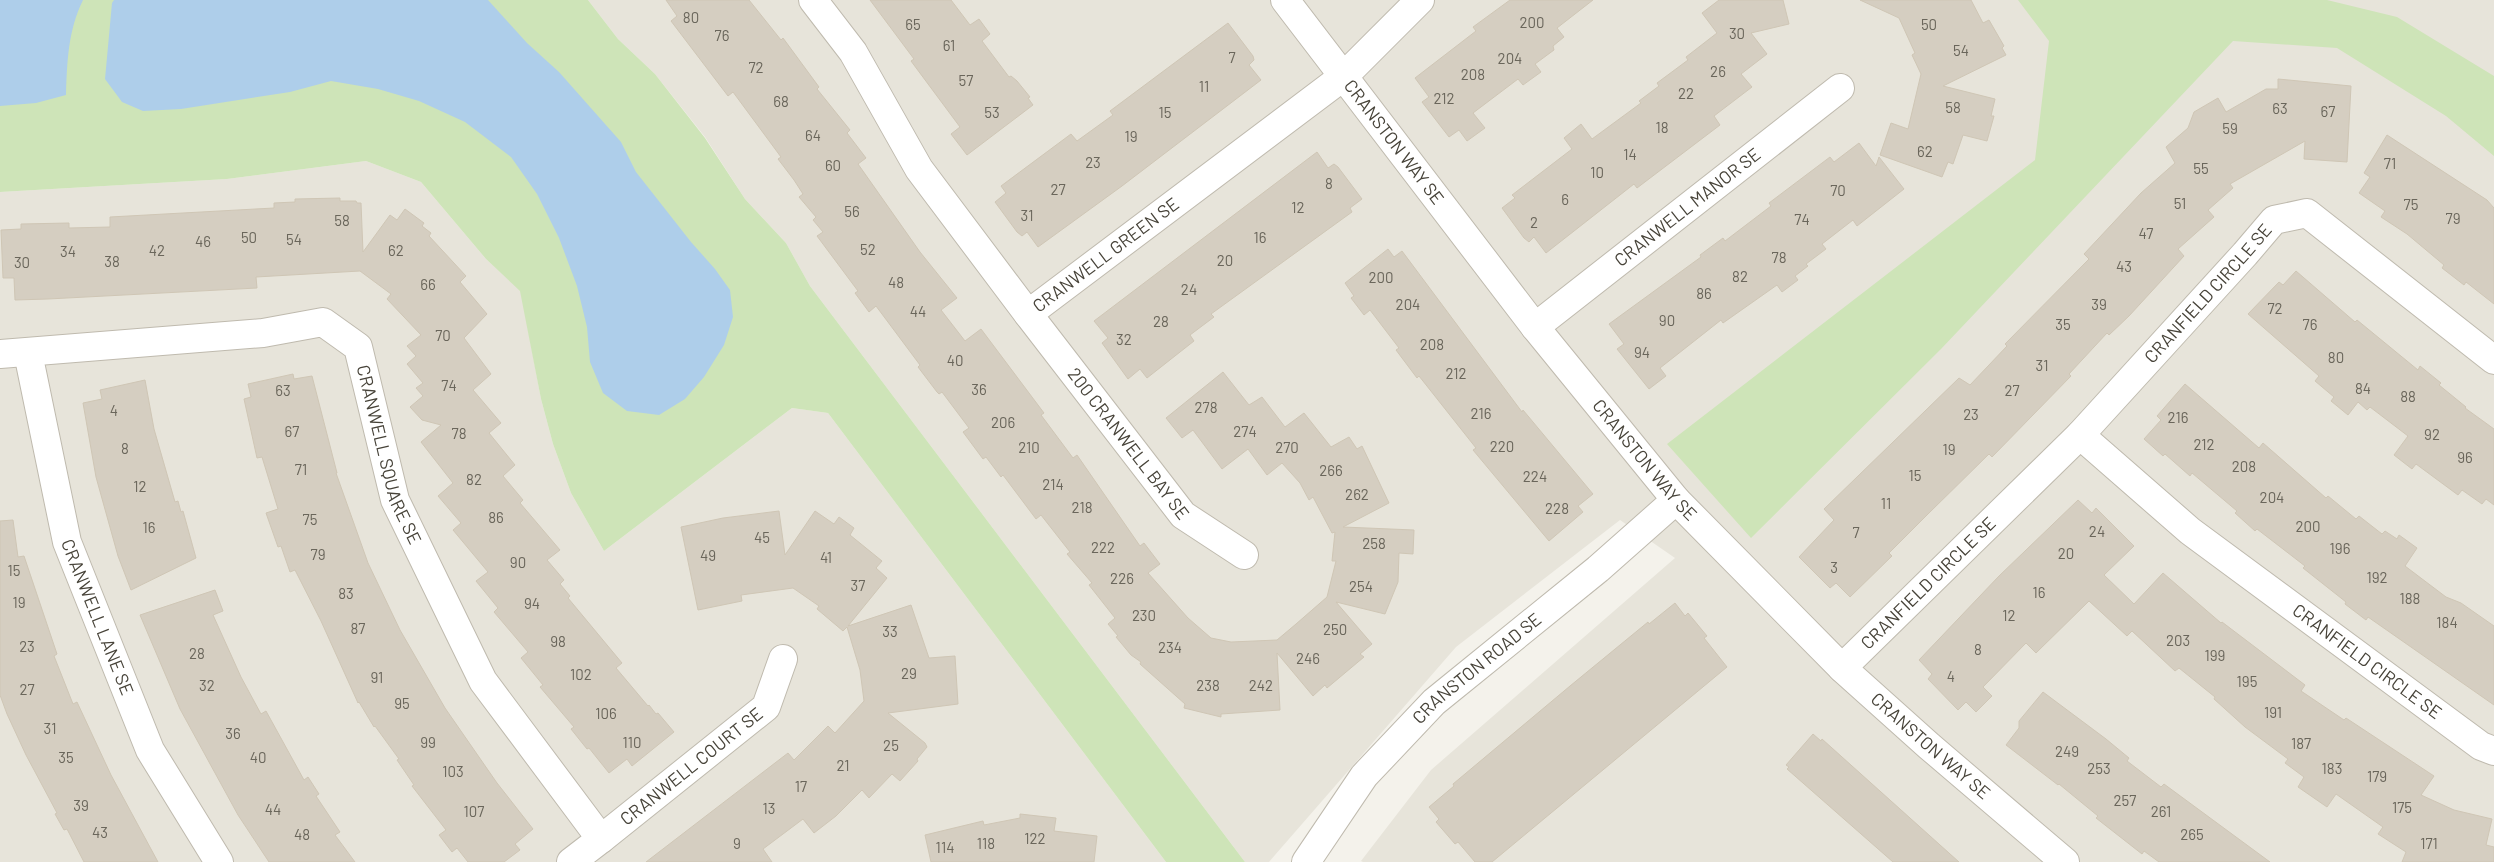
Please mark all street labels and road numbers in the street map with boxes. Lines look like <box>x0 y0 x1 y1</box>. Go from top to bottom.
street label: CRANSTON WAY SE <box>1340 75 1449 208</box>
street label: CRANWELL MANOR SE <box>1610 143 1765 271</box>
street label: CRANWELL GREEN SE <box>1028 192 1183 317</box>
street label: CRANFIELD CIRCLE SE <box>2139 219 2276 367</box>
street label: CRANWELL SQUARE SE <box>353 363 427 548</box>
street label: 200 CRANWELL BAY SE <box>1064 363 1194 523</box>
street label: CRANSTON WAY SE <box>1588 394 1702 525</box>
street label: CRANFIELD CIRCLE SE <box>1856 512 2000 653</box>
street label: CRANWELL LANE SE <box>57 536 139 698</box>
street label: CRANFIELD CIRCLE SE <box>2289 599 2446 723</box>
street label: CRANSTON ROAD SE <box>1407 608 1545 728</box>
street label: CRANSTON WAY SE <box>1867 687 1995 803</box>
street label: CRANWELL COURT SE <box>615 702 767 829</box>

